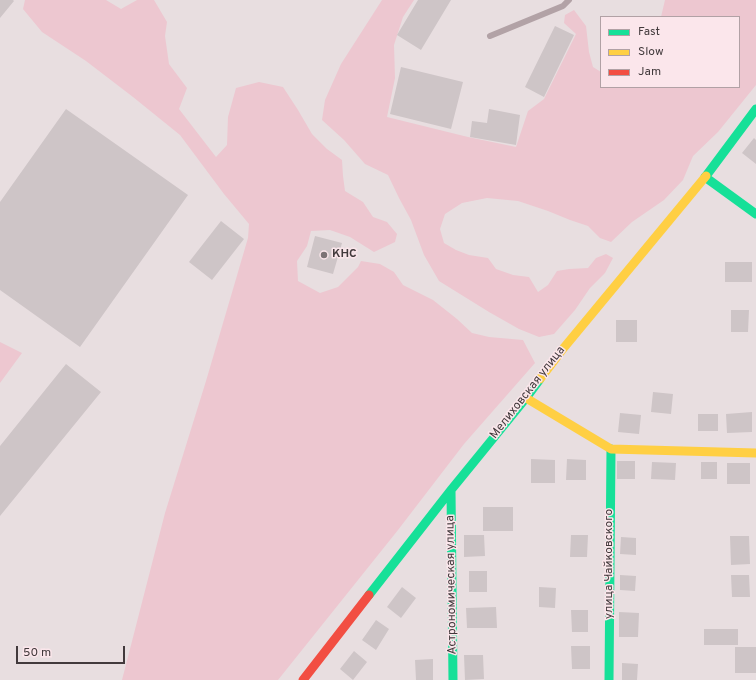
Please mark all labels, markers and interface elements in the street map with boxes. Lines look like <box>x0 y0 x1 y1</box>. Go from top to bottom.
legend <box>600 16 740 88</box>
text: Fast <box>638 24 660 40</box>
text: Slow <box>638 44 664 60</box>
text: Jam <box>638 64 661 80</box>
place label: КНС <box>332 248 357 262</box>
marker: КНС <box>319 250 329 260</box>
street label: Мелиховская улица <box>487 344 569 442</box>
street label: улица Чайковского <box>603 509 617 619</box>
street label: Астрономическая улица <box>444 515 460 655</box>
scale bar <box>18 638 127 664</box>
text: 50 m <box>23 645 51 661</box>

